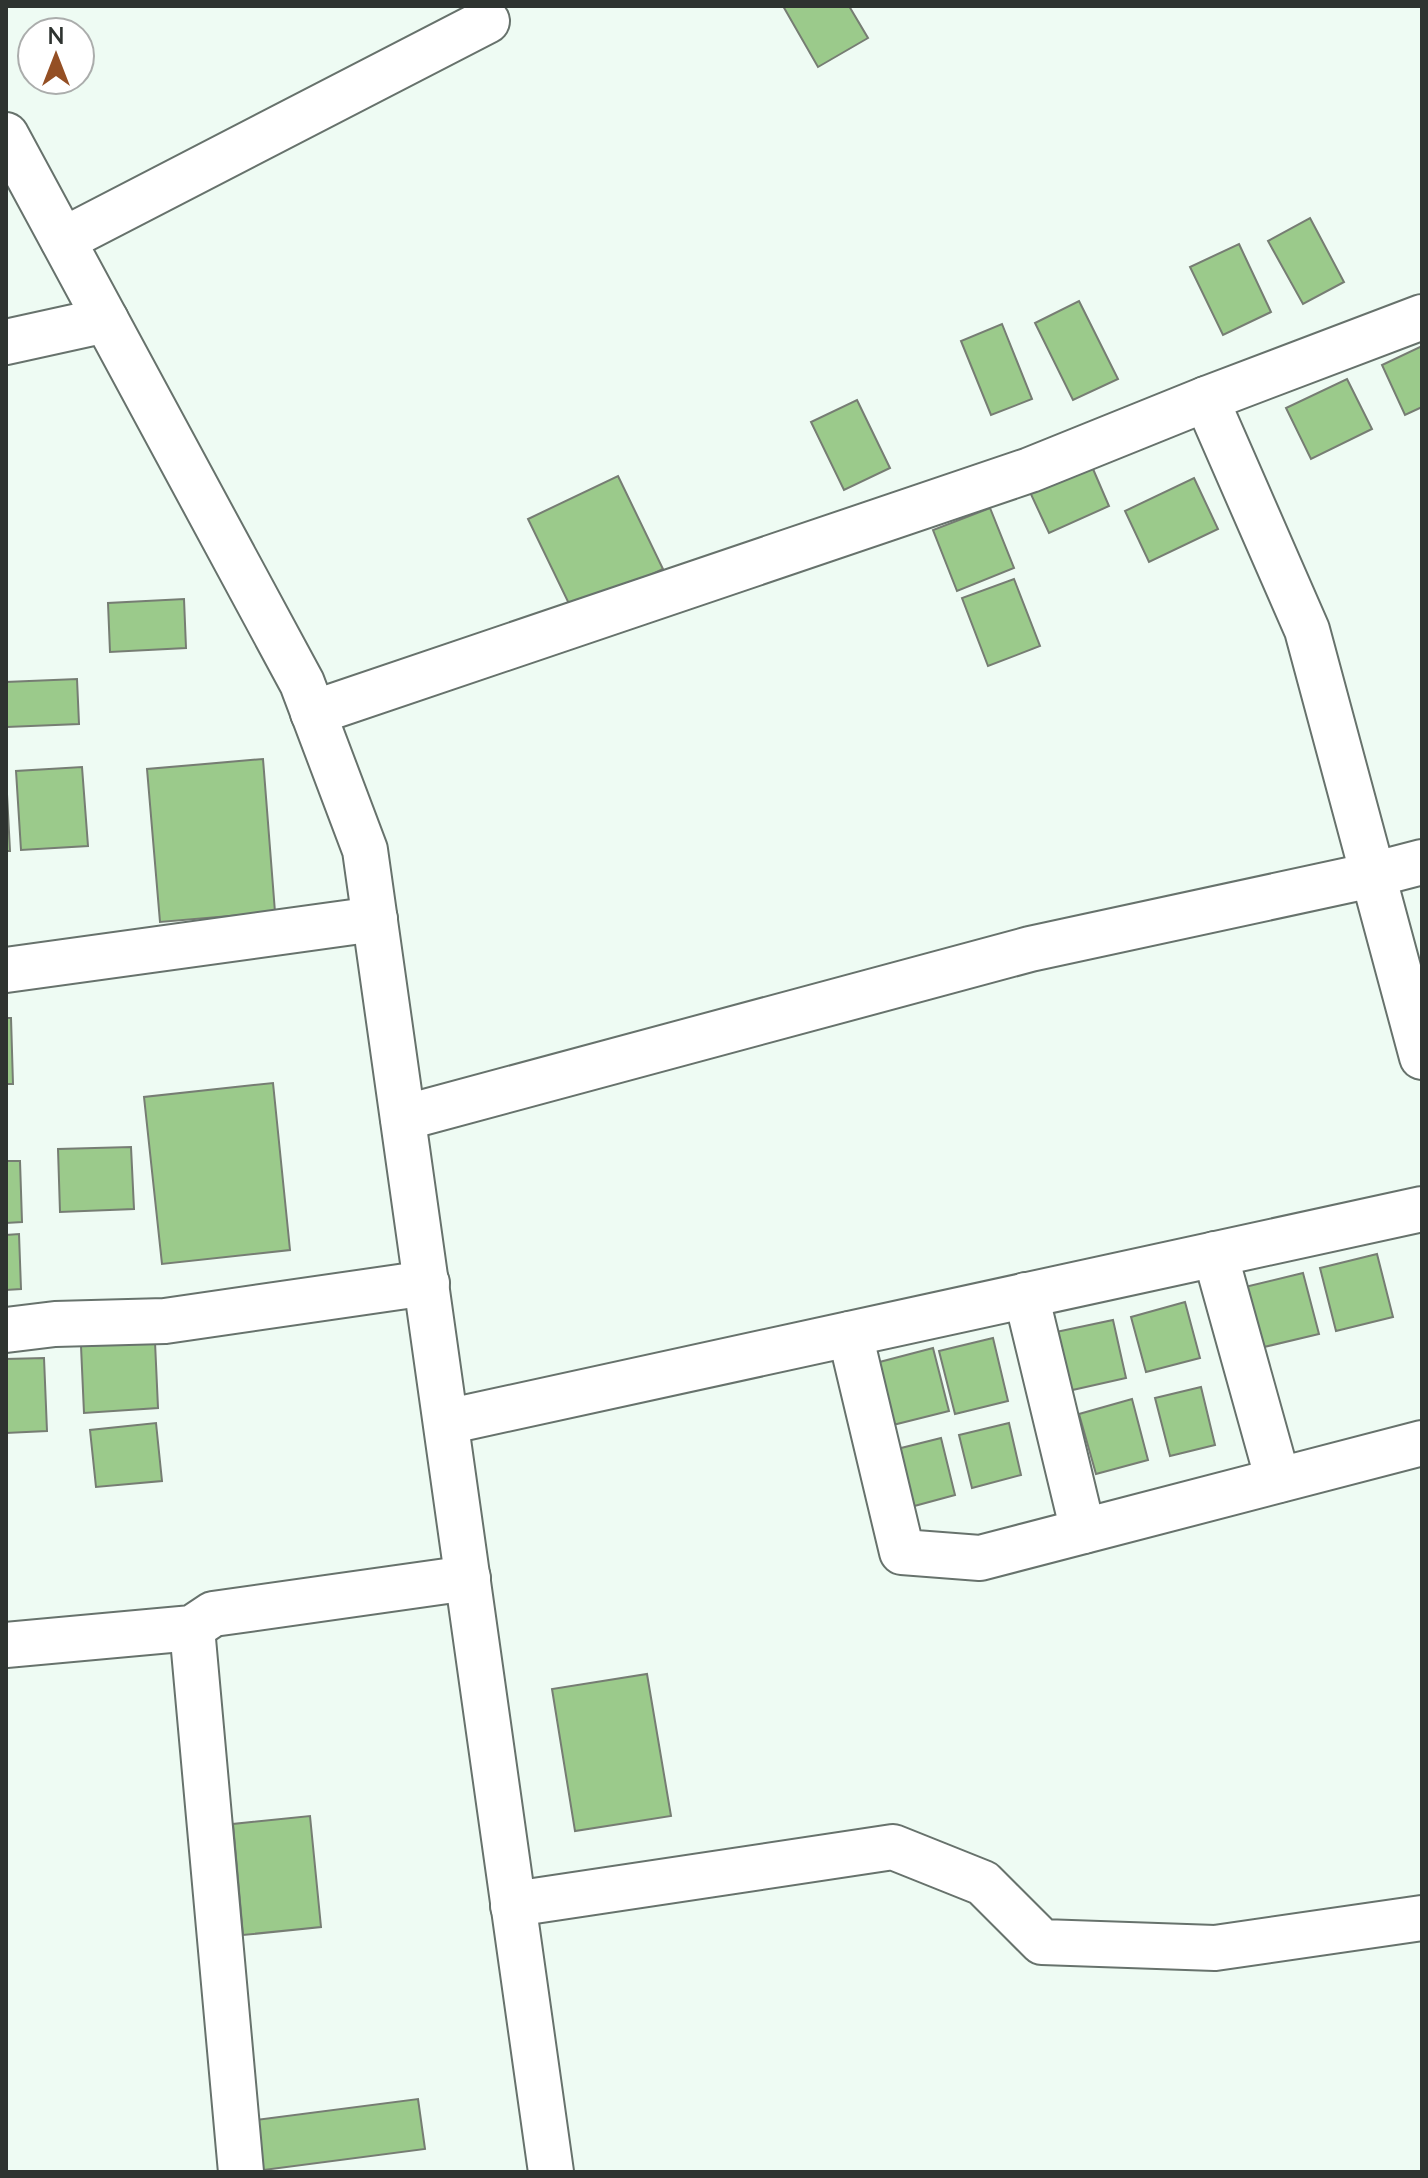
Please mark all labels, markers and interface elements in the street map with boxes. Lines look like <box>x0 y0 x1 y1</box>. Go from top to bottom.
north arrow <box>16 16 96 96</box>
text: N <box>48 22 64 49</box>

